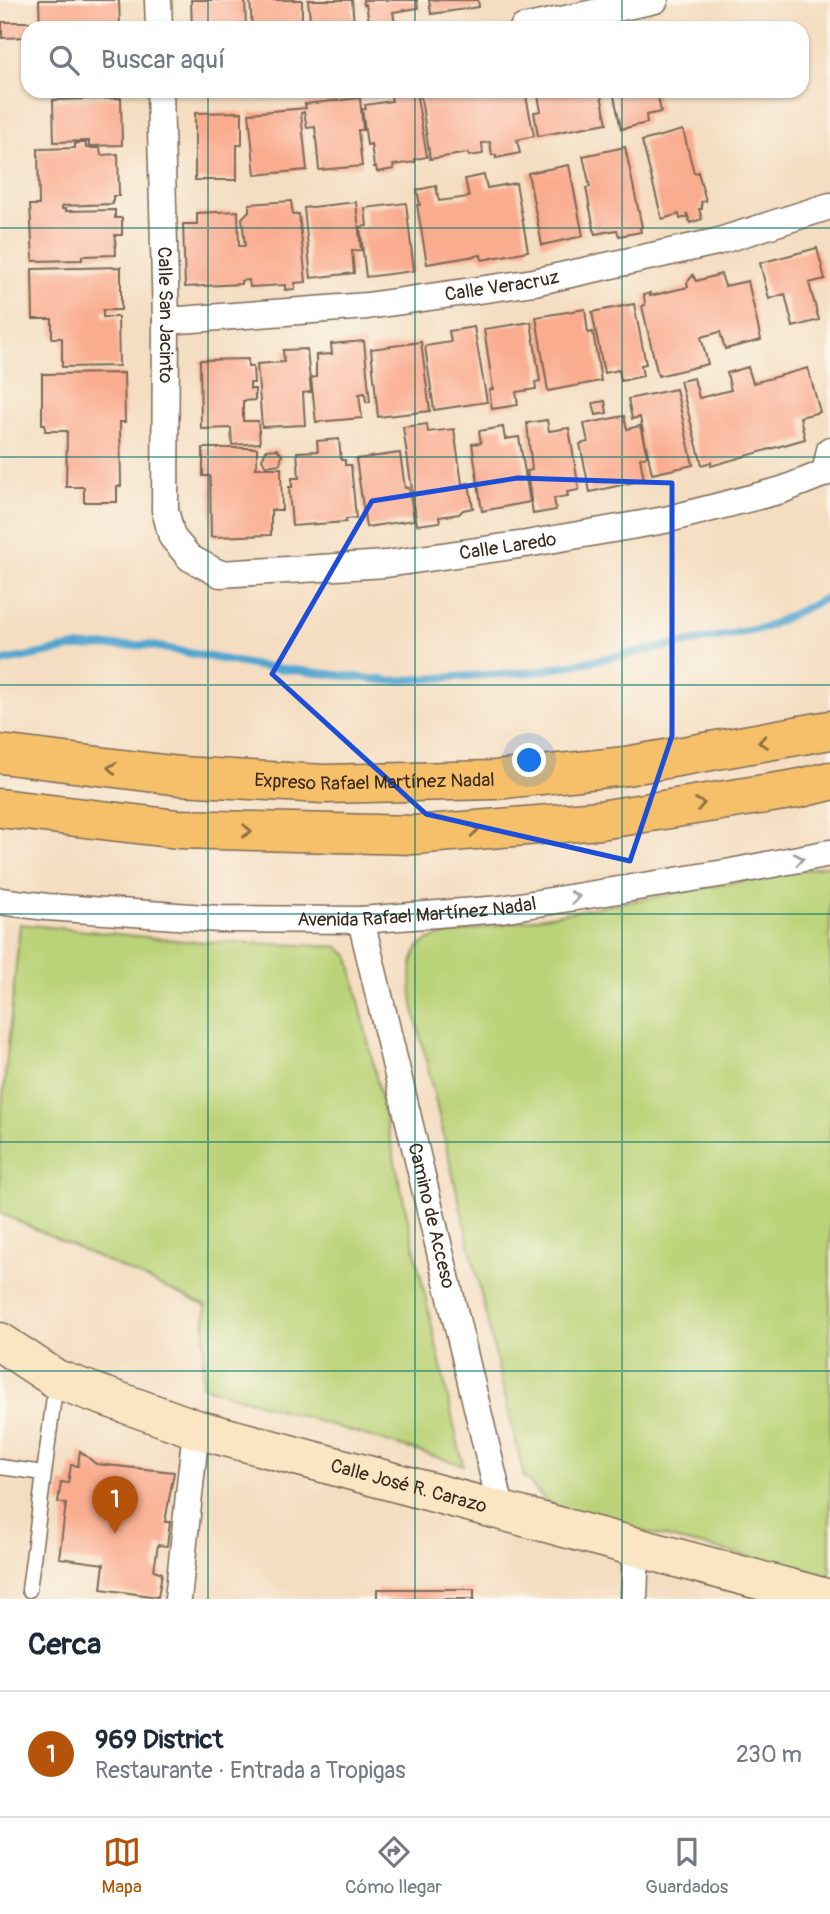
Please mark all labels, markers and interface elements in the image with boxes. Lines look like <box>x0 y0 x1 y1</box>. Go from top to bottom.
search box <box>21 21 809 98</box>
icon: search <box>45 41 83 79</box>
text: Buscar aquí <box>101 44 225 76</box>
street label: Calle San Jacinto <box>152 246 178 383</box>
street label: Calle Veracruz <box>443 265 562 307</box>
street label: Calle Laredo <box>458 527 558 565</box>
one-way arrow <box>757 734 769 749</box>
your location <box>512 743 546 777</box>
one-way arrow <box>107 760 118 775</box>
street label: Expreso Rafael Martínez Nadal <box>254 768 495 796</box>
one-way arrow <box>694 797 706 812</box>
one-way arrow <box>469 823 480 838</box>
one-way arrow <box>241 824 252 839</box>
one-way arrow <box>793 853 805 868</box>
one-way arrow <box>569 890 581 905</box>
street label: Avenida Rafael Martínez Nadal <box>297 891 538 932</box>
street label: Camino de Acceso <box>403 1141 460 1291</box>
street label: Calle José R. Carazo <box>328 1454 489 1518</box>
pin: 1 <box>92 1476 138 1534</box>
text: Cerca <box>28 1626 101 1663</box>
text: 969 District <box>95 1724 223 1756</box>
text: 1 <box>47 1740 56 1769</box>
text: 230 m <box>736 1740 802 1769</box>
text: Restaurante · Entrada a Tropigas <box>95 1756 406 1785</box>
tab: Mapa <box>102 1833 142 1899</box>
tab: Cómo llegar <box>345 1833 442 1899</box>
tab: Guardados <box>645 1833 728 1899</box>

